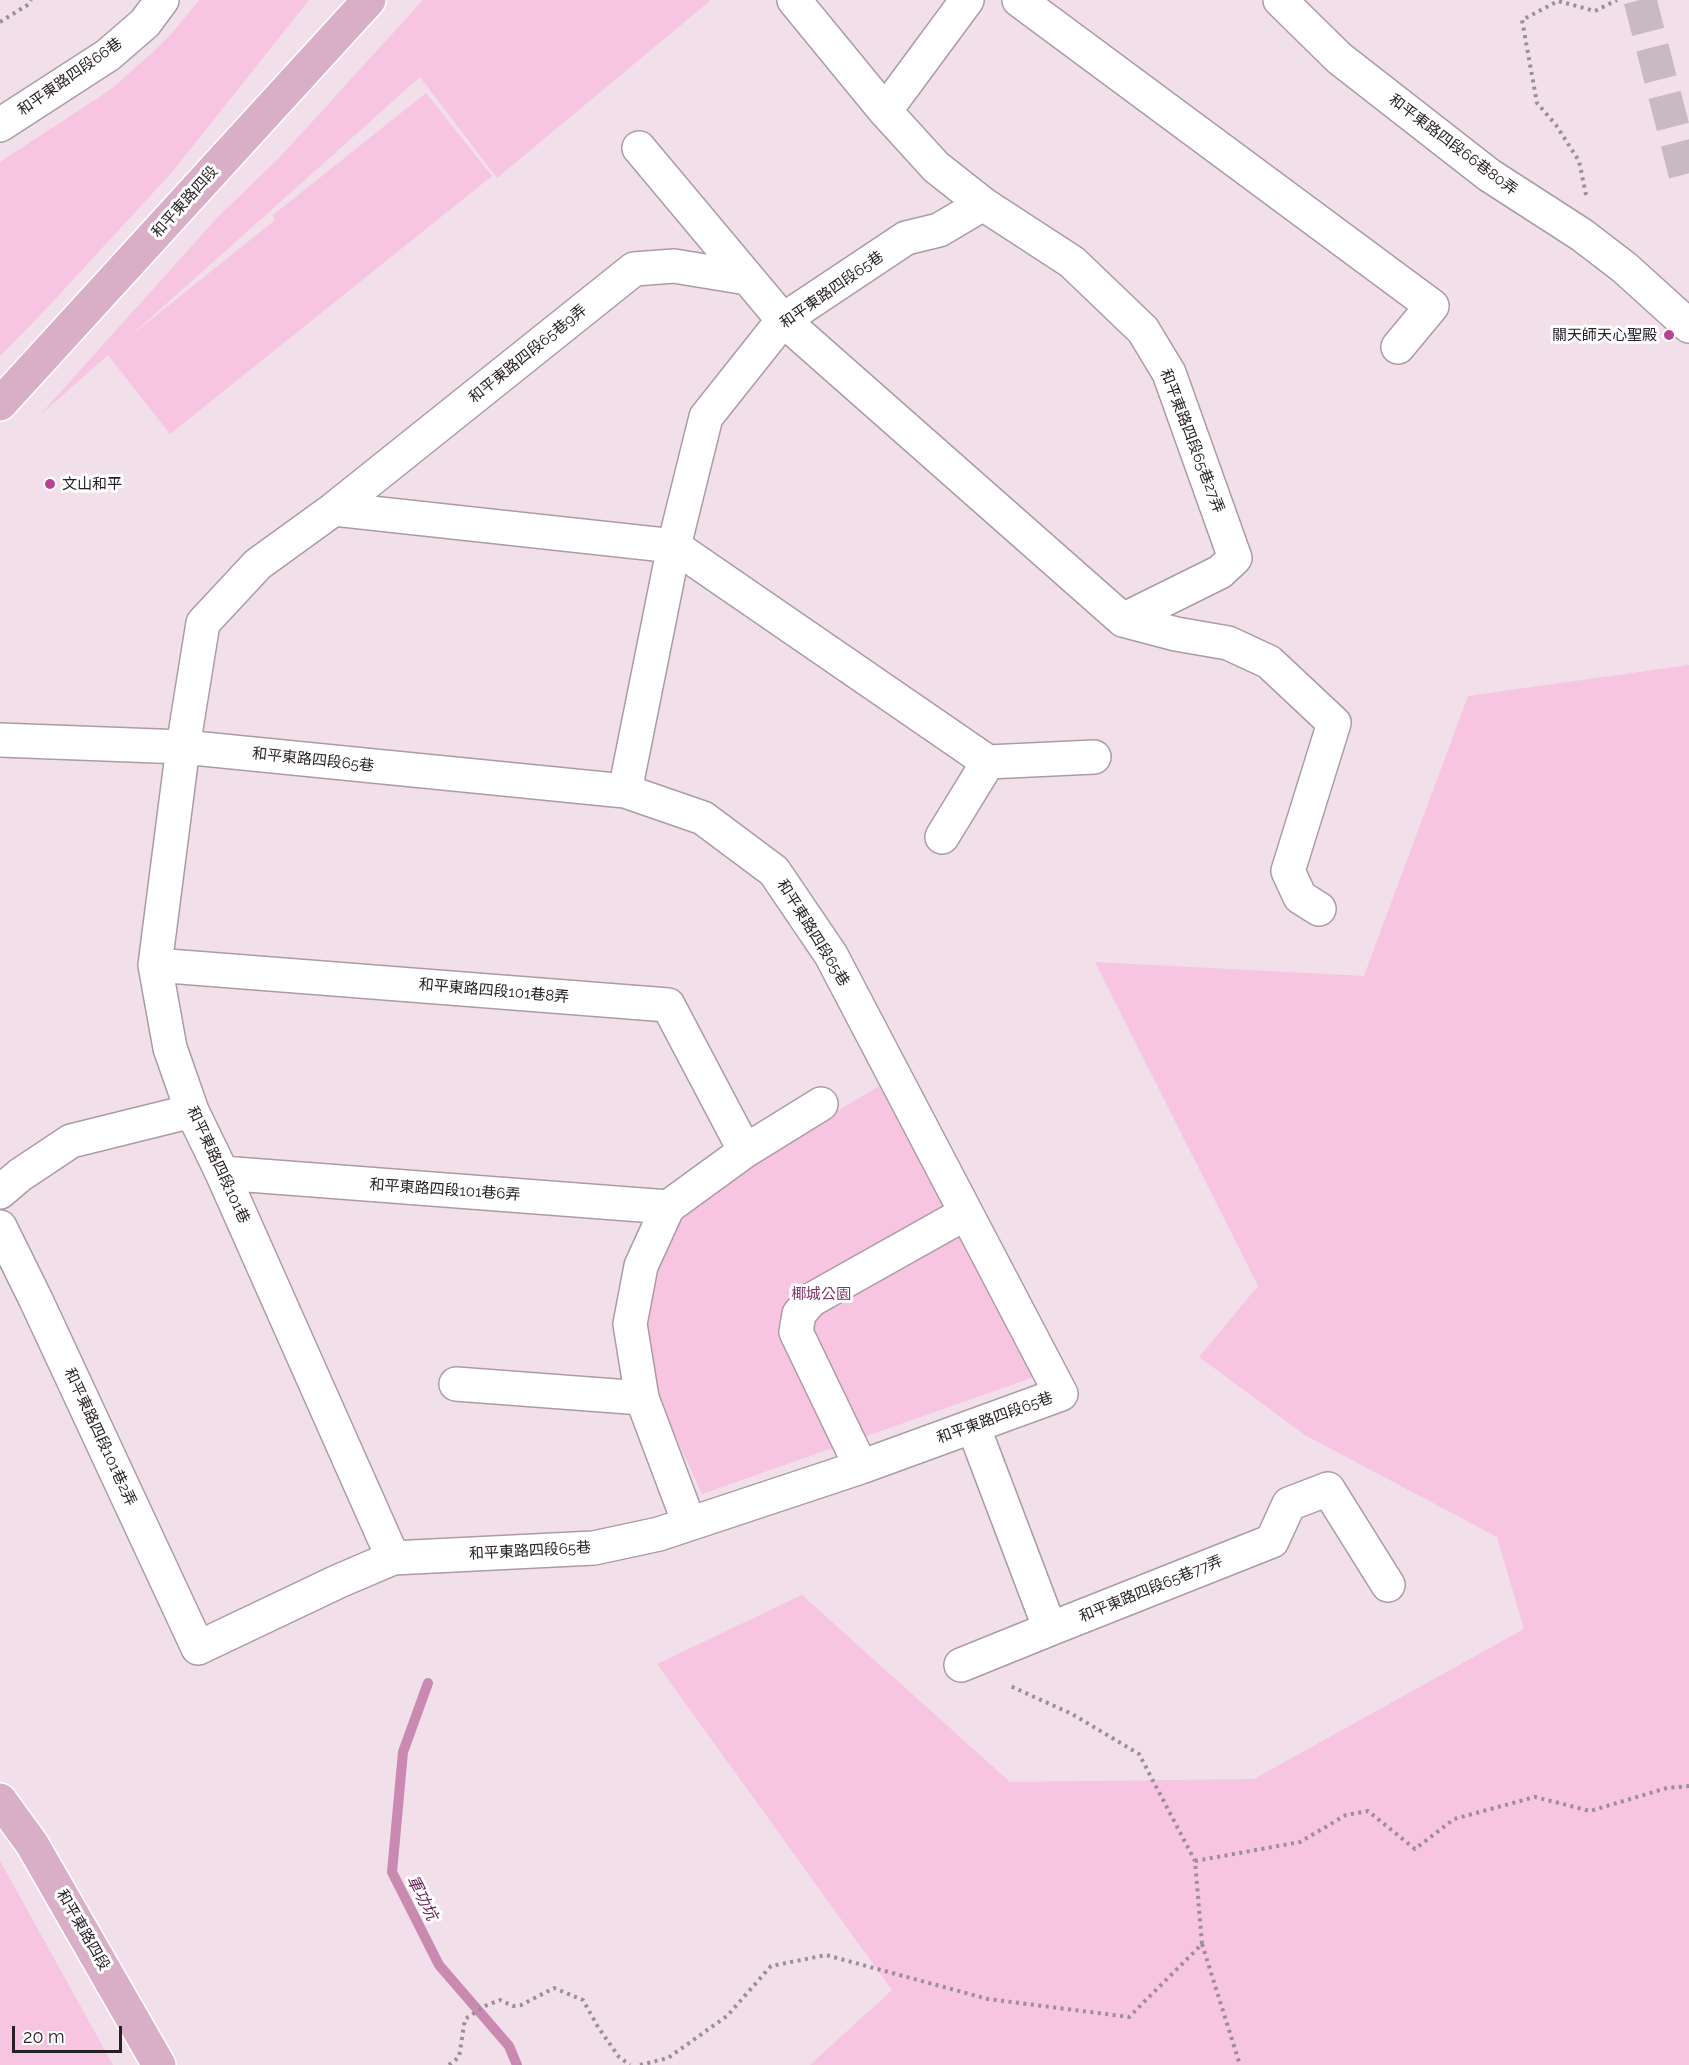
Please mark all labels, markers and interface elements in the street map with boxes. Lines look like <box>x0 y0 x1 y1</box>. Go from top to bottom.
street label: 和平東路四段66巷 <box>14 34 126 120</box>
street label: 和平東路四段66巷80弄 <box>1385 91 1521 199</box>
street label: 和平東路四段 <box>148 163 222 241</box>
street label: 和平東路四段65巷 <box>777 248 887 332</box>
street label: 和平東路四段65巷9弄 <box>466 301 590 407</box>
place label: 關天師天心聖殿 <box>1552 326 1657 344</box>
marker: 關天師天心聖殿 <box>1662 328 1676 342</box>
street label: 和平東路四段65巷27弄 <box>1156 366 1228 516</box>
place label: 文山和平 <box>62 475 122 493</box>
marker: 文山和平 <box>43 477 57 491</box>
street label: 和平東路四段65巷 <box>251 745 375 775</box>
street label: 和平東路四段65巷 <box>773 876 853 990</box>
street label: 和平東路四段101巷8弄 <box>418 975 570 1007</box>
street label: 和平東路四段101巷 <box>183 1104 253 1226</box>
street label: 和平東路四段101巷6弄 <box>369 1176 521 1204</box>
park label: 椰城公園 <box>791 1285 851 1303</box>
street label: 和平東路四段101巷2弄 <box>60 1365 140 1509</box>
street label: 和平東路四段65巷 <box>934 1389 1056 1447</box>
street label: 和平東路四段65巷 <box>469 1539 591 1563</box>
street label: 和平東路四段65巷77弄 <box>1077 1552 1225 1626</box>
water label: 軍功坑 <box>403 1872 441 1924</box>
street label: 和平東路四段 <box>53 1887 113 1973</box>
scale bar <box>15 2014 124 2052</box>
text: 20 m <box>23 2026 65 2047</box>

